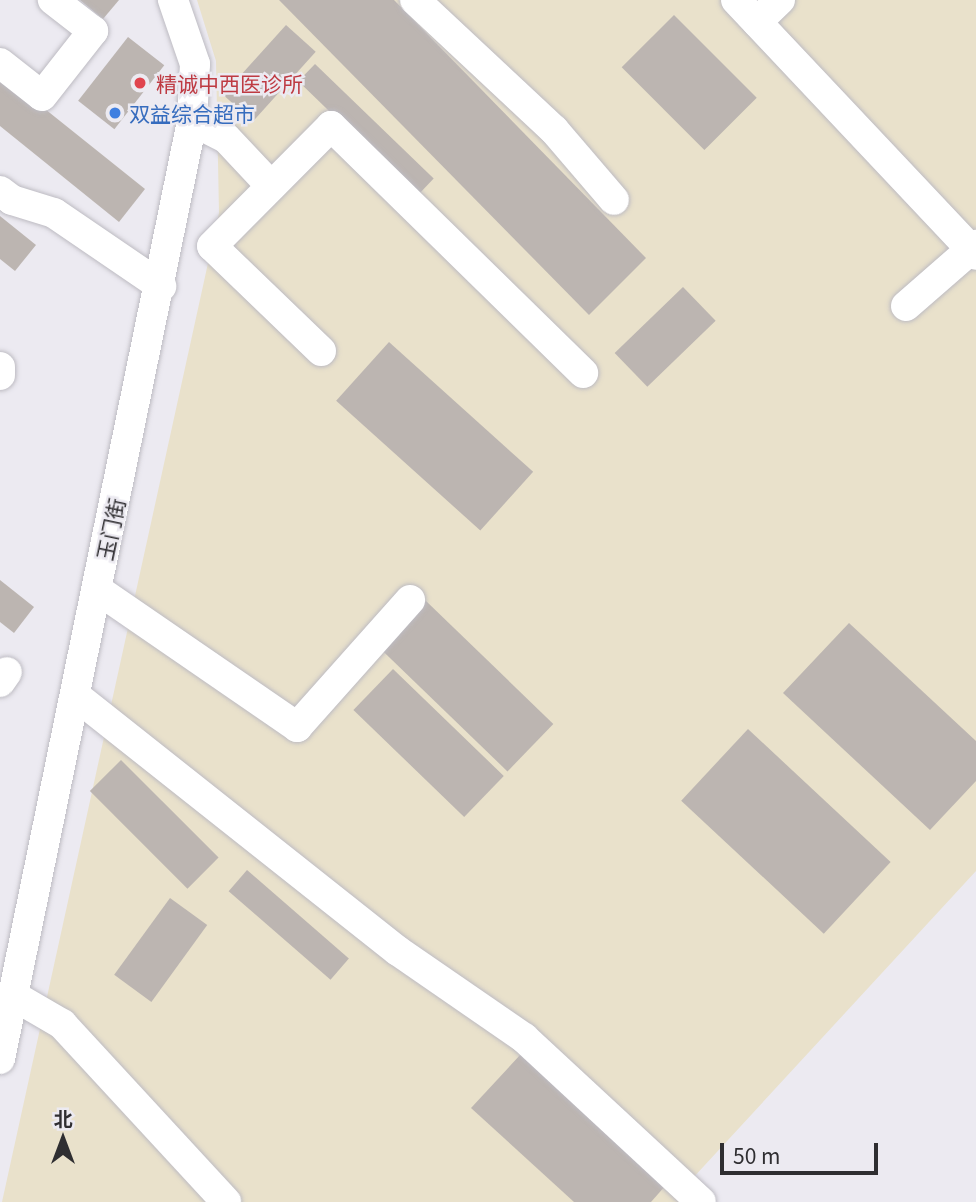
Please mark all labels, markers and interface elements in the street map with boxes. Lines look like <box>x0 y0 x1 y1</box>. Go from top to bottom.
place label: 精诚中西医诊所 <box>156 70 303 96</box>
marker: 精诚中西医诊所 <box>130 73 150 93</box>
place label: 双益综合超市 <box>129 100 255 126</box>
marker: 双益综合超市 <box>107 105 123 121</box>
street label: 玉门街 <box>91 496 129 562</box>
north arrow <box>28 1104 98 1174</box>
text: 北 <box>53 1104 73 1131</box>
scale bar <box>724 1128 881 1172</box>
text: 50 m <box>733 1140 780 1170</box>

